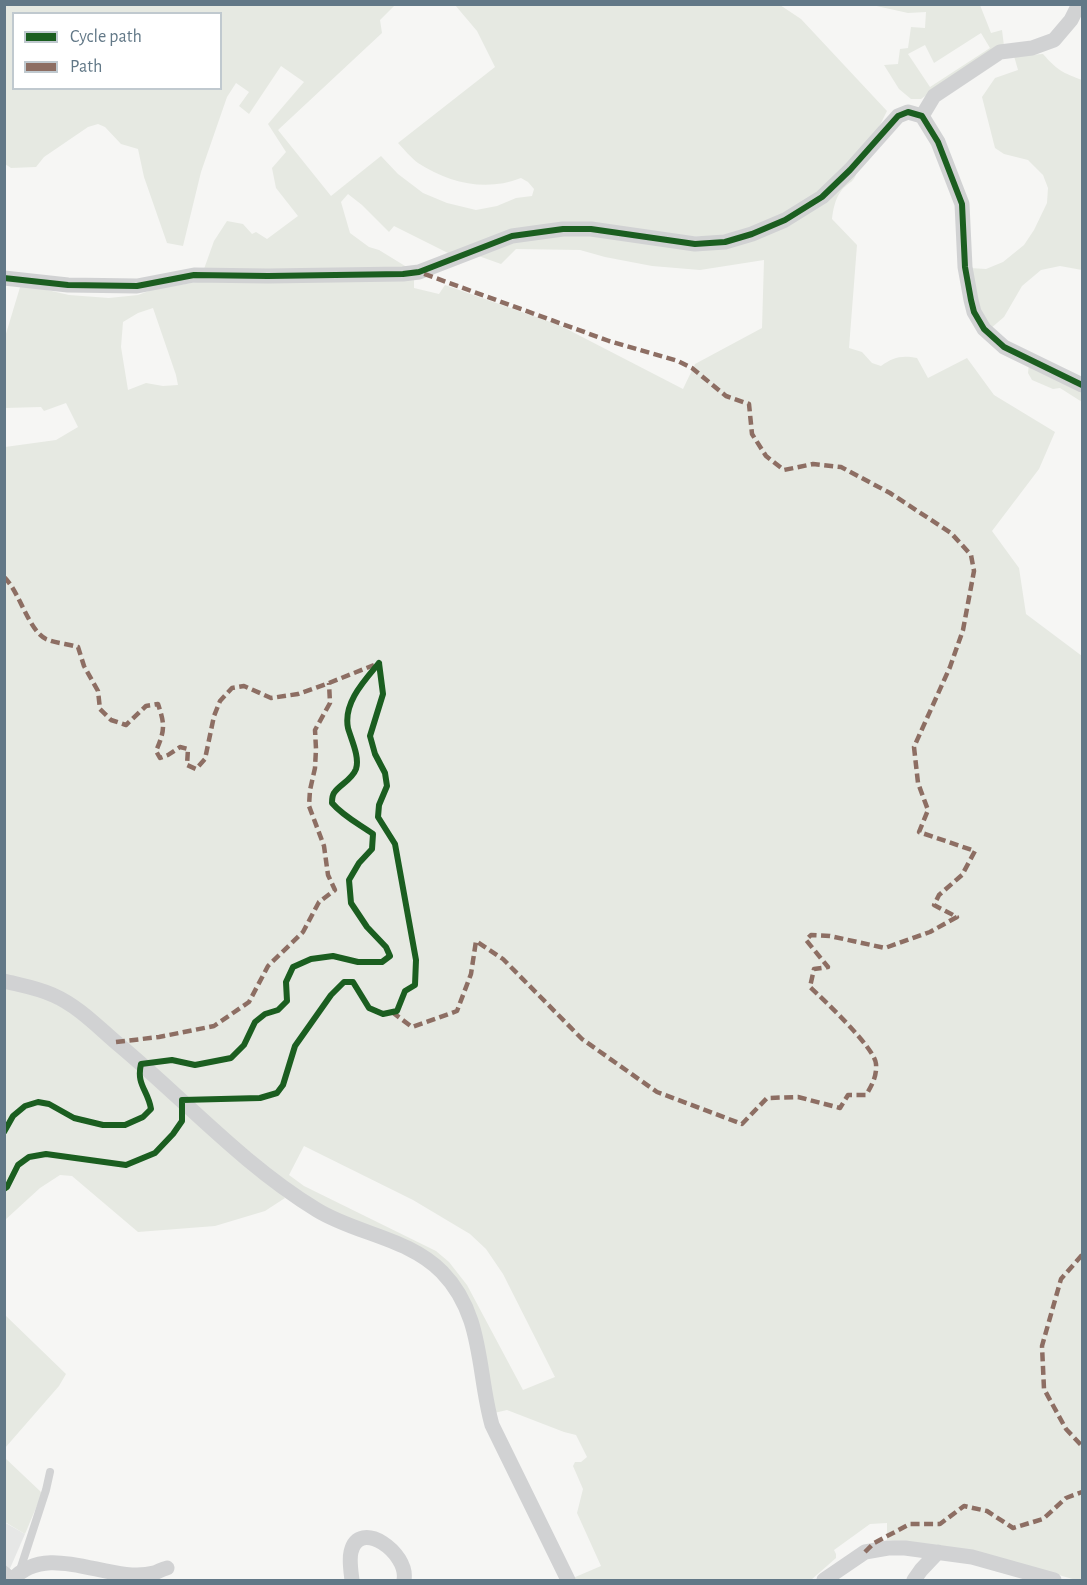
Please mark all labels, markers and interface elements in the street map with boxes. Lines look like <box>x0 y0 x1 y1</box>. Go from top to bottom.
legend <box>12 12 222 90</box>
text: Cycle path <box>70 28 142 46</box>
text: Path <box>70 58 102 76</box>

